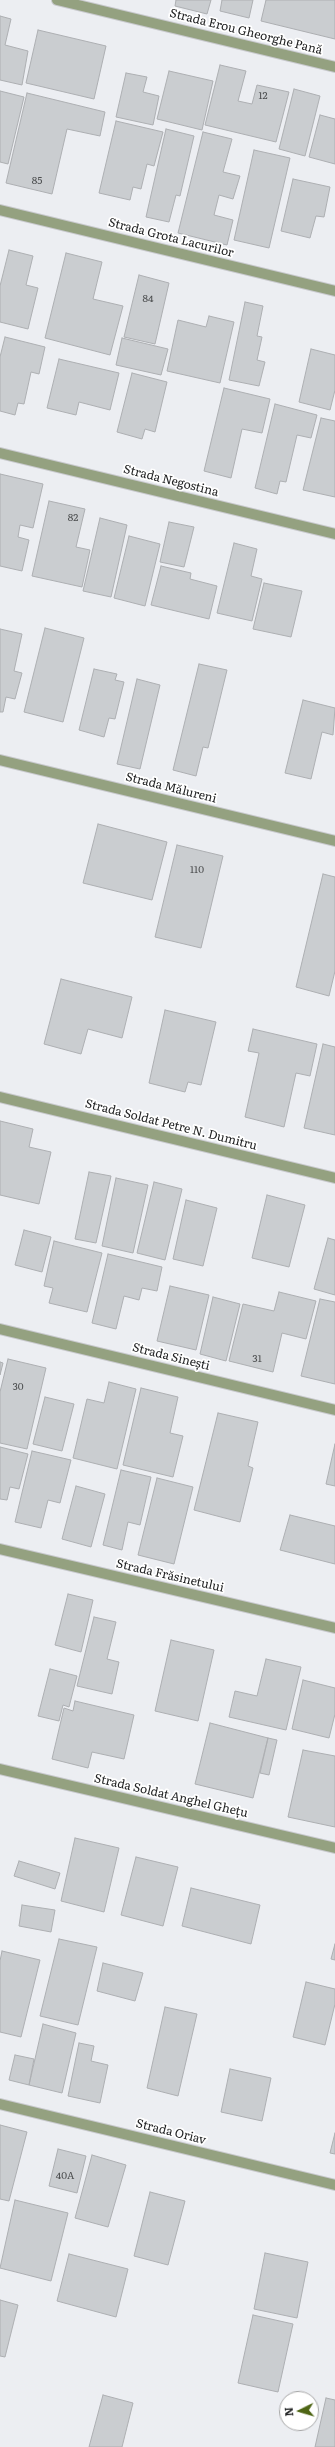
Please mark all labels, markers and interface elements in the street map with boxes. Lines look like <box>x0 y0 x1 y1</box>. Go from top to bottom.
street label: Strada Erou Gheorghe Pană <box>168 6 324 58</box>
house number: 12 <box>258 90 268 102</box>
house number: 85 <box>32 175 42 187</box>
street label: Strada Grota Lacurilor <box>107 215 235 261</box>
house number: 84 <box>142 293 154 305</box>
street label: Strada Negostina <box>122 462 220 500</box>
house number: 82 <box>68 512 78 524</box>
street label: Strada Mălureni <box>124 770 218 806</box>
house number: 110 <box>190 864 204 876</box>
street label: Strada Soldat Petre N. Dumitru <box>84 1097 258 1153</box>
street label: Strada Sinești <box>131 1340 211 1374</box>
house number: 31 <box>252 1353 262 1365</box>
house number: 30 <box>12 1381 24 1393</box>
street label: Strada Frăsinetului <box>115 1557 225 1595</box>
street label: Strada Soldat Anghel Ghețu <box>93 1771 249 1821</box>
street label: Strada Oriav <box>134 2116 208 2148</box>
house number: 40A <box>56 2170 74 2182</box>
north arrow <box>279 2391 319 2431</box>
text: N <box>280 2407 296 2417</box>

